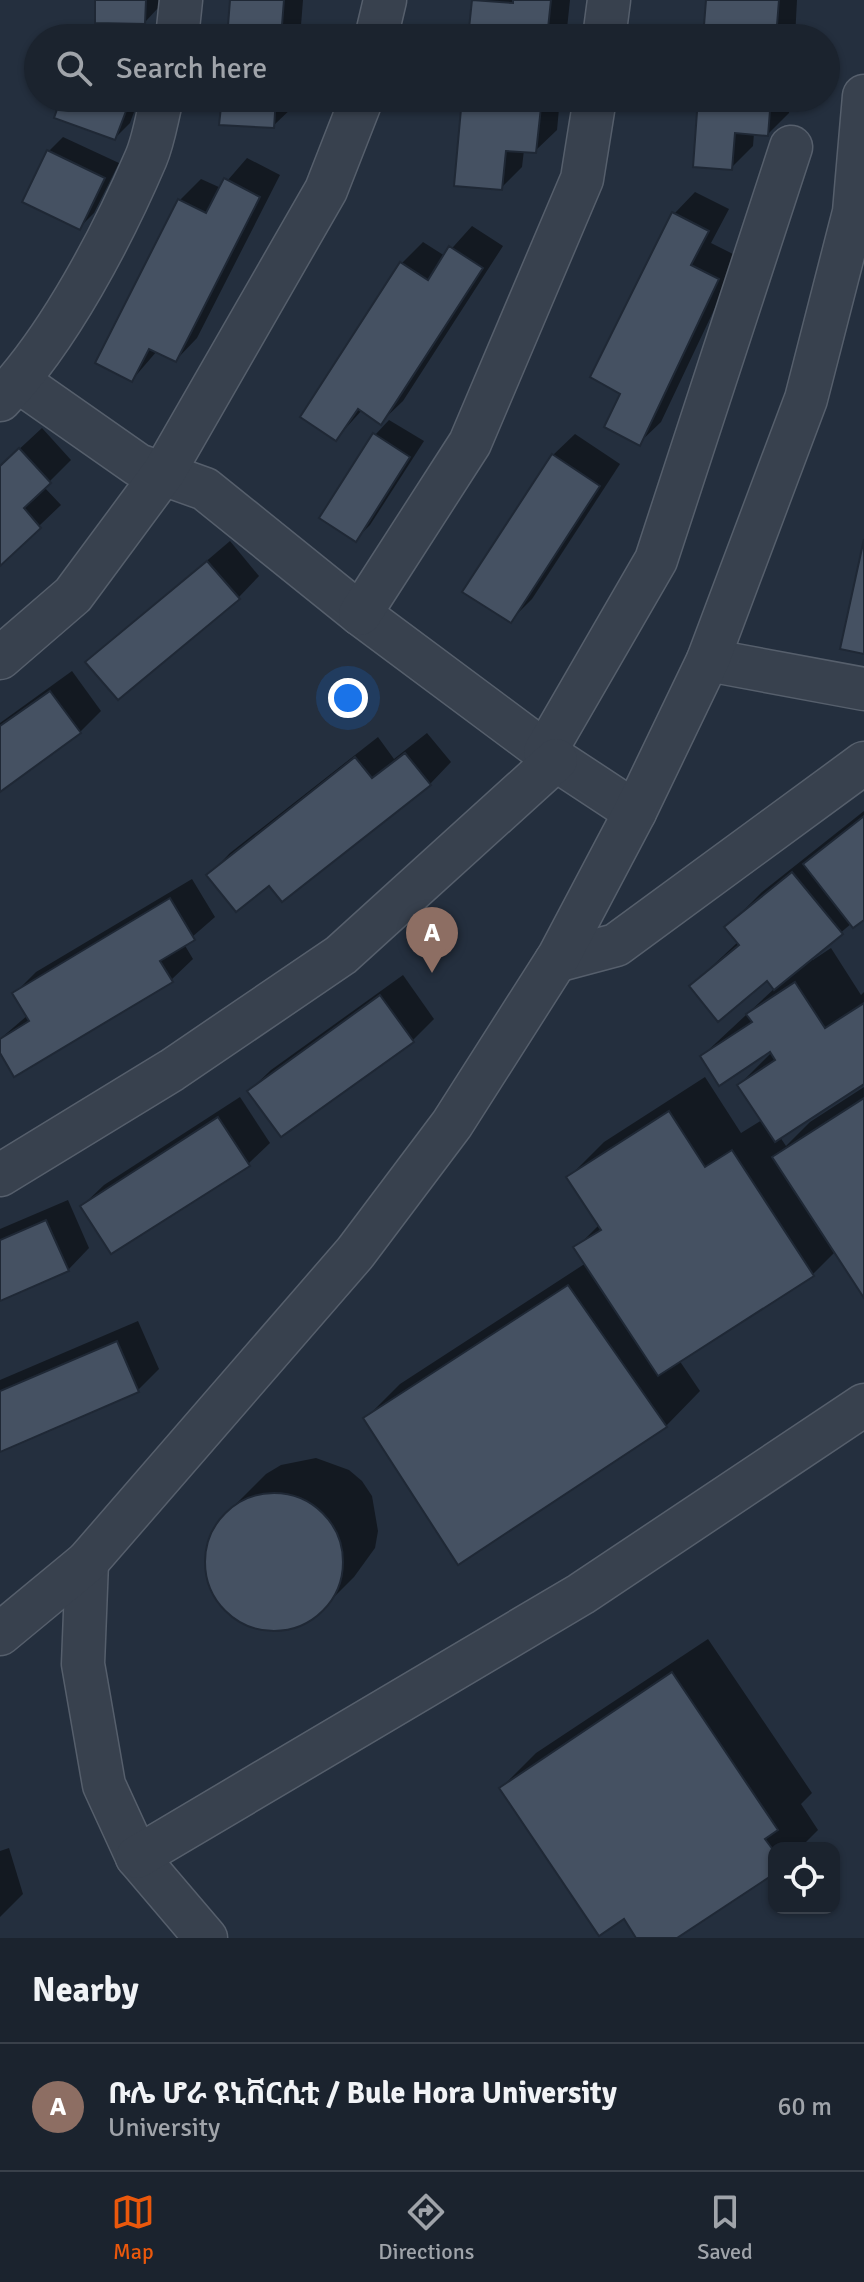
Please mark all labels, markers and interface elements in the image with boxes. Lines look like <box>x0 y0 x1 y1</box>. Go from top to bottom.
search box <box>24 24 840 112</box>
icon: search <box>52 46 96 90</box>
text: Search here <box>116 50 267 87</box>
your location <box>328 678 368 718</box>
pin: A <box>406 907 458 973</box>
map controls <box>768 1842 840 1914</box>
button: locate <box>768 1842 840 1914</box>
text: Nearby <box>32 1969 139 2011</box>
text: ቡሌ ሆራ ዩኒቨርሲቲ / Bule Hora University <box>108 2075 617 2112</box>
text: A <box>50 2091 66 2123</box>
text: 60 m <box>777 2091 832 2123</box>
text: University <box>108 2112 220 2144</box>
tab: Map <box>111 2190 155 2265</box>
tab: Directions <box>378 2190 474 2265</box>
tab: Saved <box>697 2190 753 2265</box>

